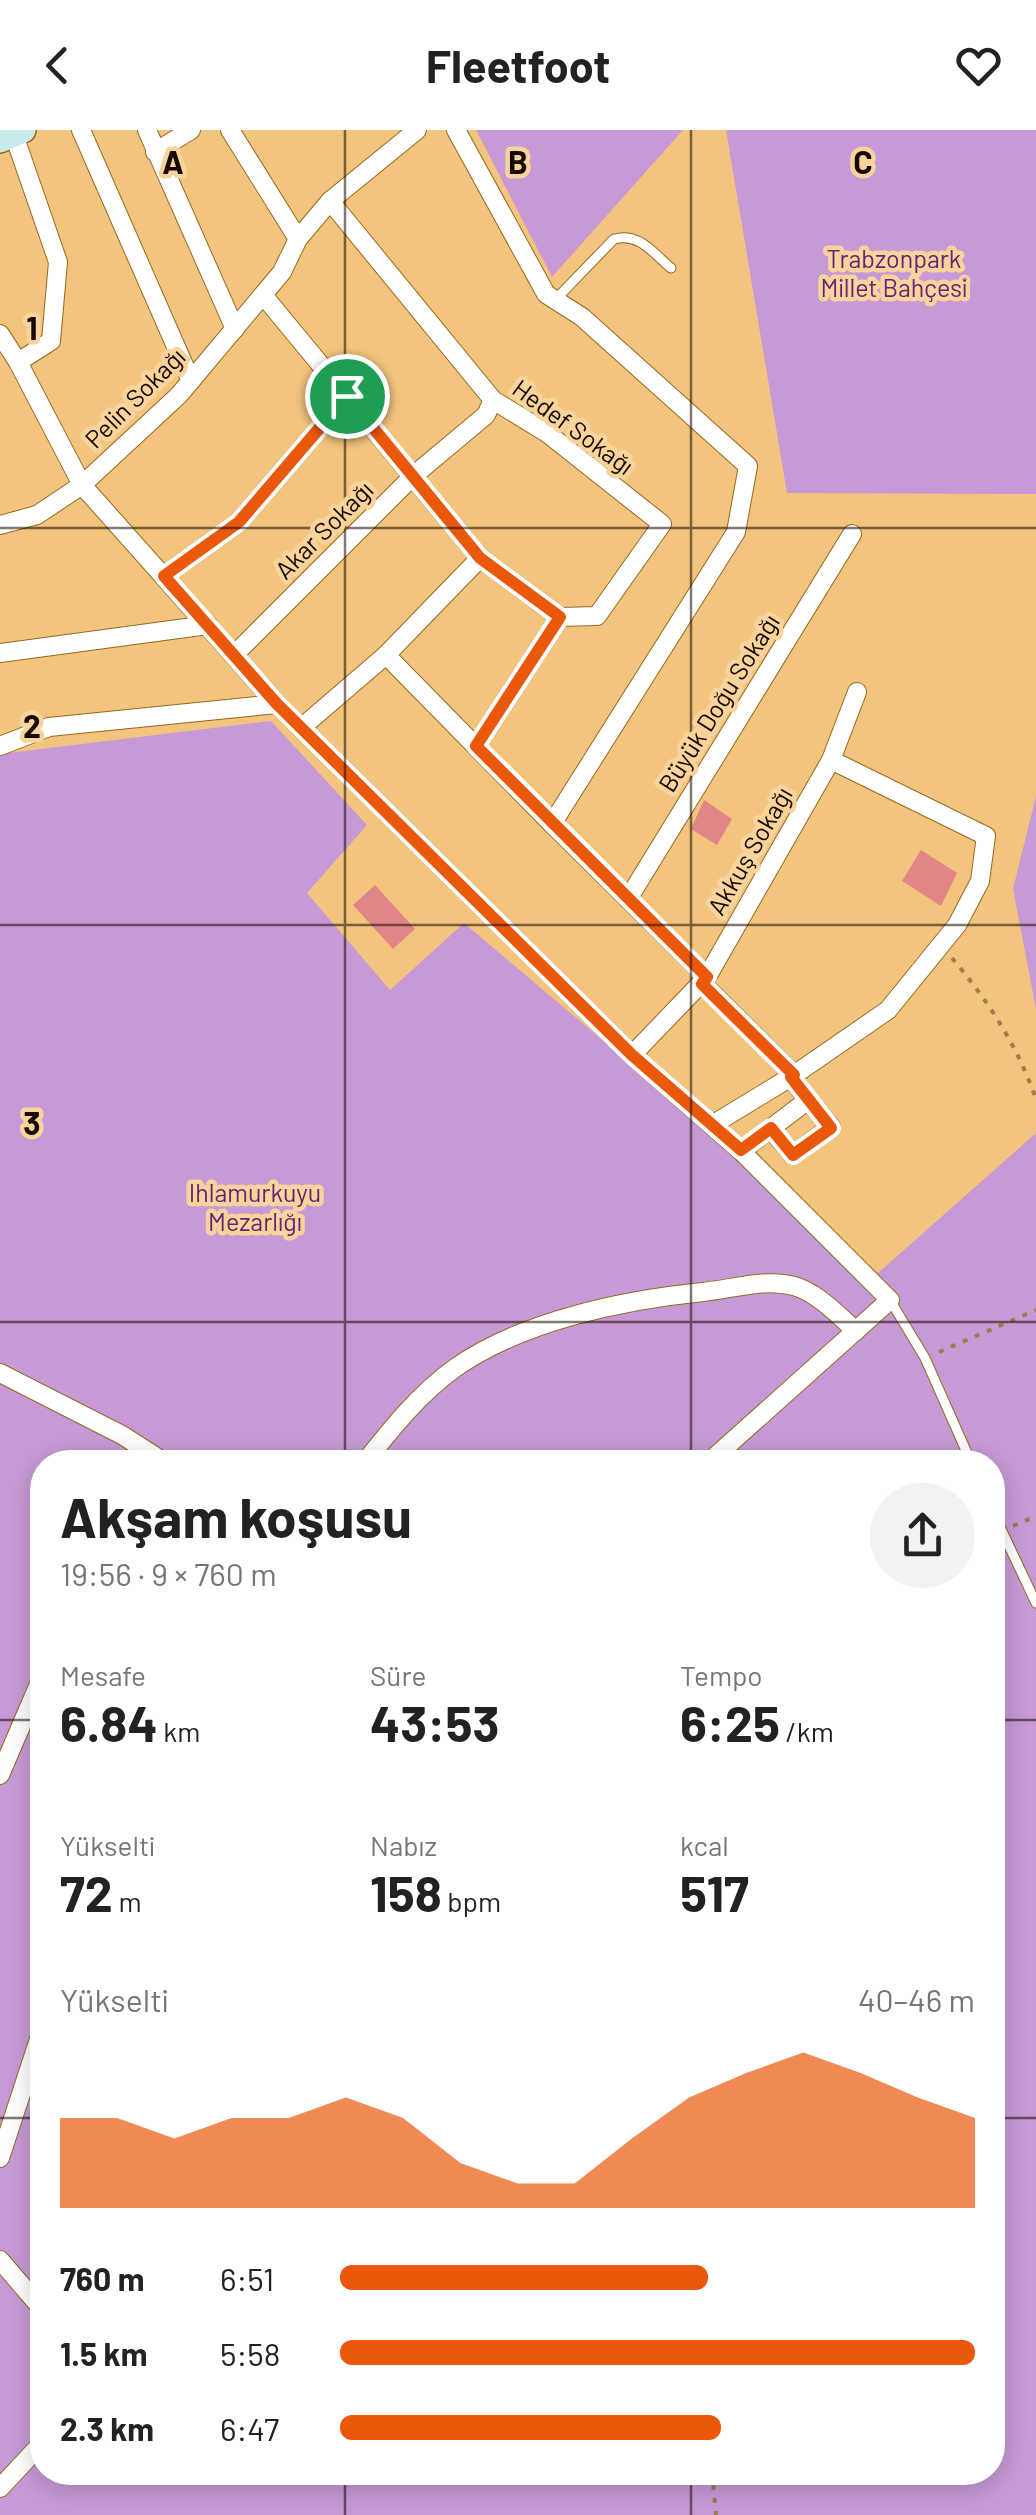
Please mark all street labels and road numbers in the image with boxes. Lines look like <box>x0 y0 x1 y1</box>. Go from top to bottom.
street label: Pelin Sokağı <box>78 341 191 454</box>
street label: Hedef Sokağı <box>507 372 640 480</box>
street label: Akar Sokağı <box>268 474 379 585</box>
street label: Büyük Doğu Sokağı <box>651 608 785 797</box>
street label: Akkuş Sokağı <box>700 781 798 920</box>

